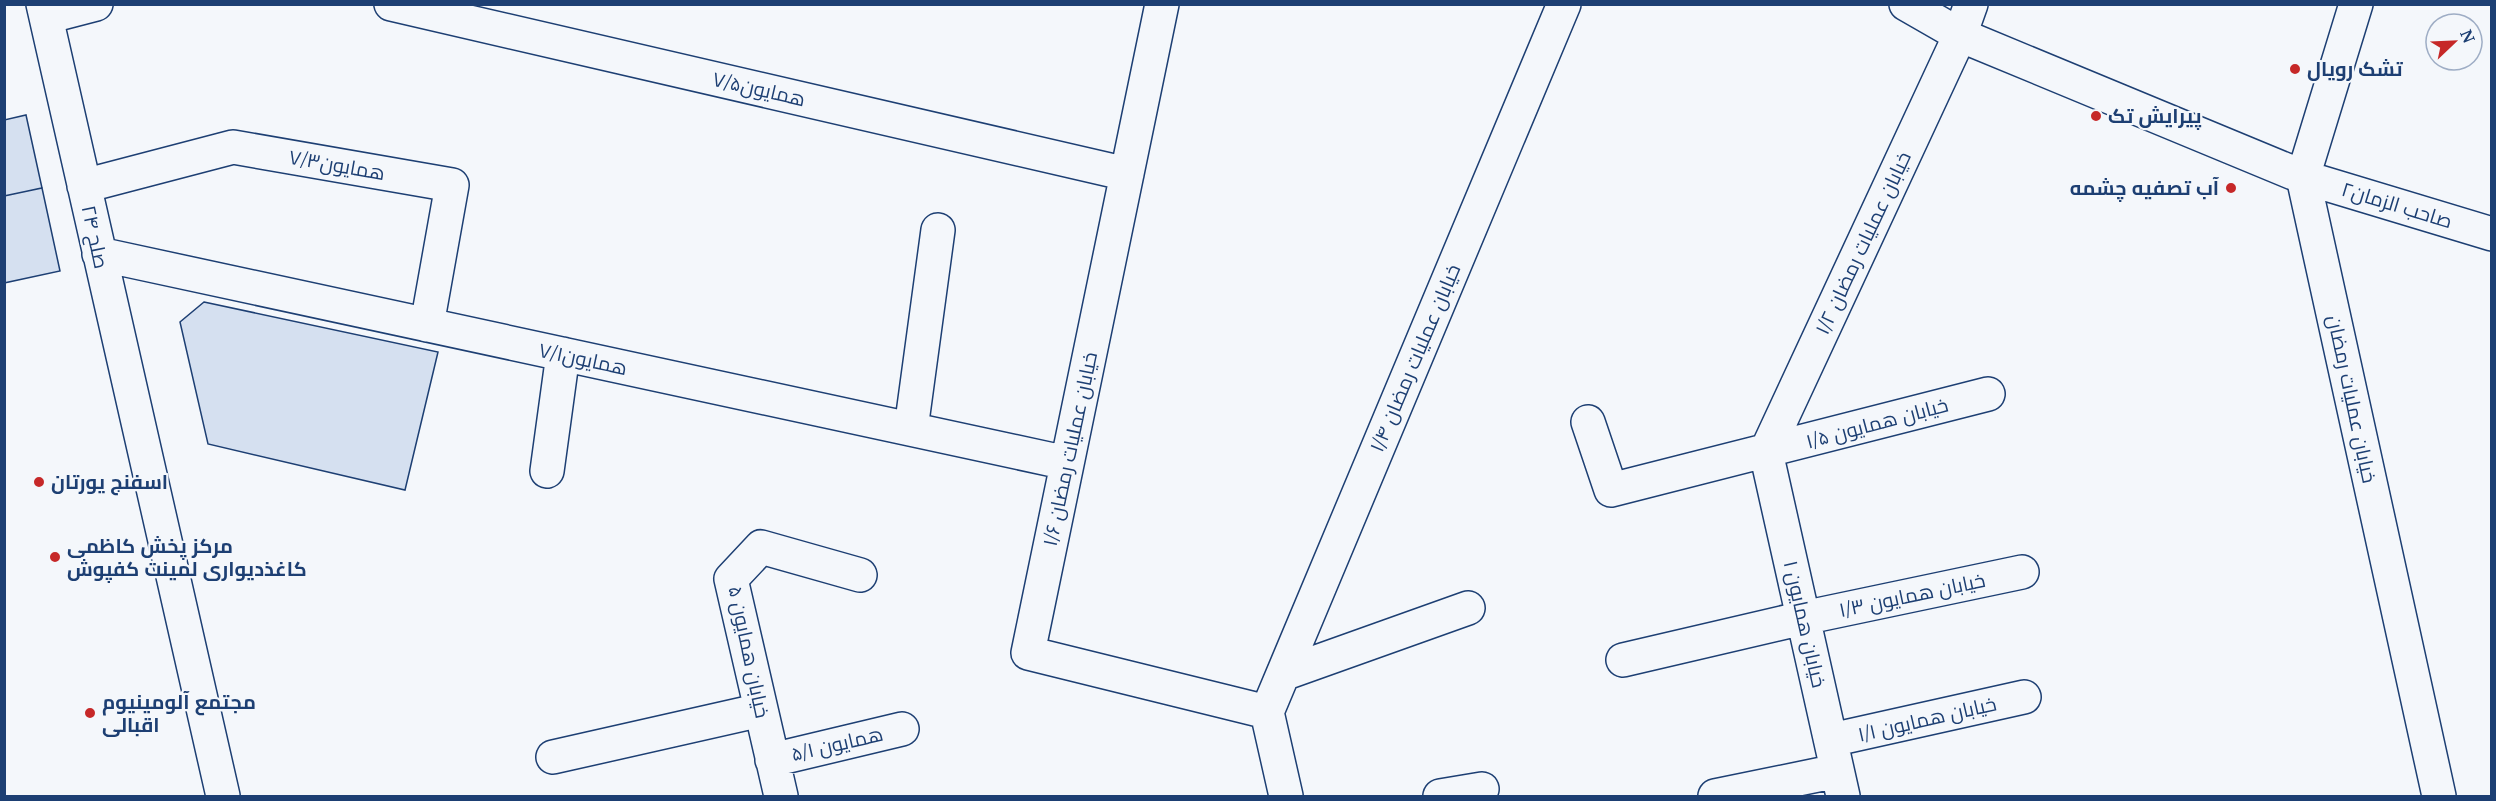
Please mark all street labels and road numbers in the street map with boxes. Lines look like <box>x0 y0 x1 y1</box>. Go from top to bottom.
street label: همایون۷/۵ <box>710 65 808 112</box>
street label: همایون۷/۳ <box>287 143 387 186</box>
street label: خیابان عملیات رمضان ۱/۲ <box>1808 147 1917 339</box>
street label: ۲صاحب الزمان <box>2338 175 2456 234</box>
street label: صلح ۲۴ <box>75 203 115 271</box>
street label: خیابان عملیات رمضان ۱/۴ <box>1363 260 1466 456</box>
street label: خیابان عملیات رمضان <box>2321 312 2383 485</box>
street label: همایون۷/۱ <box>536 336 630 381</box>
street label: خیابان عملیات رمضان ۱/۶ <box>1036 349 1103 549</box>
street label: خیابان همایون ۱/۵ <box>1803 391 1951 454</box>
street label: خیابان همایون ۱ <box>1778 558 1833 690</box>
street label: خیابان همایون ۱/۳ <box>1836 566 1988 623</box>
street label: خیابان همایون ۵ <box>722 583 777 720</box>
street label: خیابان همایون ۱/۱ <box>1855 689 1999 748</box>
street label: همایون ۵/۱ <box>788 720 886 767</box>

